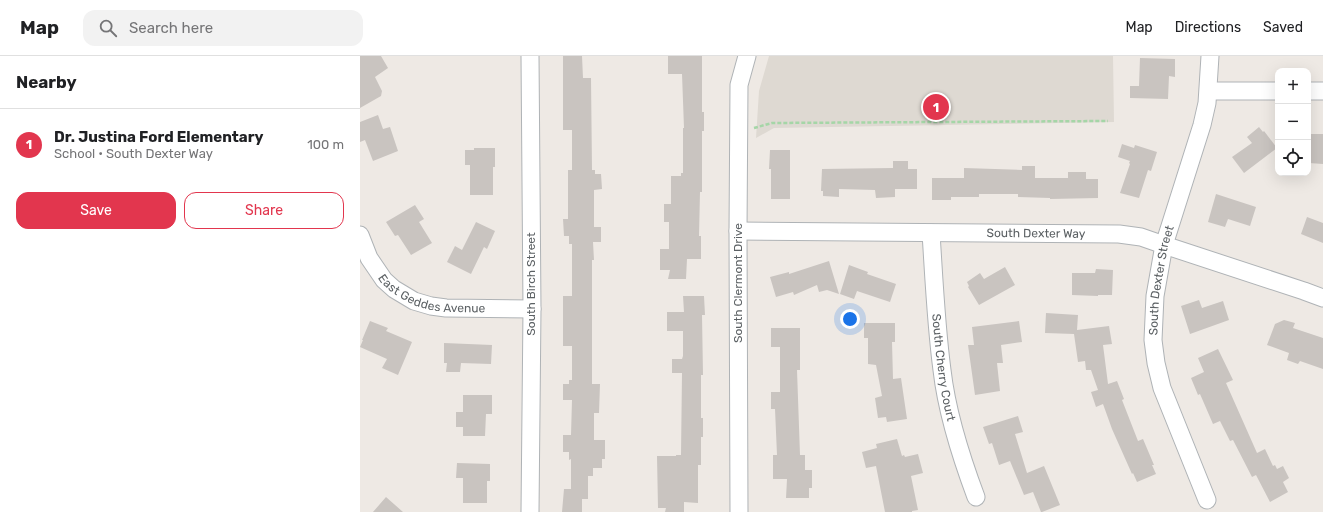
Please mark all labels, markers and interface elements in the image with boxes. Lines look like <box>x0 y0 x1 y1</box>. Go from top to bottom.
search box <box>83 10 363 46</box>
text: Map <box>20 16 59 39</box>
icon: search <box>97 17 119 39</box>
text: Search here <box>129 19 213 37</box>
text: Map <box>1126 19 1153 36</box>
text: Directions <box>1175 19 1241 36</box>
text: Saved <box>1263 19 1303 36</box>
map controls <box>1275 68 1311 176</box>
button: + <box>1275 68 1311 104</box>
text: Nearby <box>16 72 77 92</box>
pin: 1 <box>923 92 949 122</box>
button: − <box>1275 104 1311 140</box>
text: Dr. Justina Ford Elementary <box>54 128 263 146</box>
text: 1 <box>26 137 32 152</box>
text: 100 m <box>307 137 344 152</box>
button: locate <box>1275 140 1311 176</box>
text: School · South Dexter Way <box>54 146 213 161</box>
button: Save <box>16 192 176 229</box>
button: Share <box>184 192 344 229</box>
street label: South Clermont Drive <box>731 223 745 343</box>
street label: South Dexter Street <box>1146 223 1177 336</box>
street label: South Dexter Way <box>986 226 1086 241</box>
street label: South Birch Street <box>524 232 538 336</box>
street label: East Geddes Avenue <box>375 271 486 315</box>
your location <box>840 309 860 329</box>
street label: South Cherry Court <box>929 313 958 423</box>

